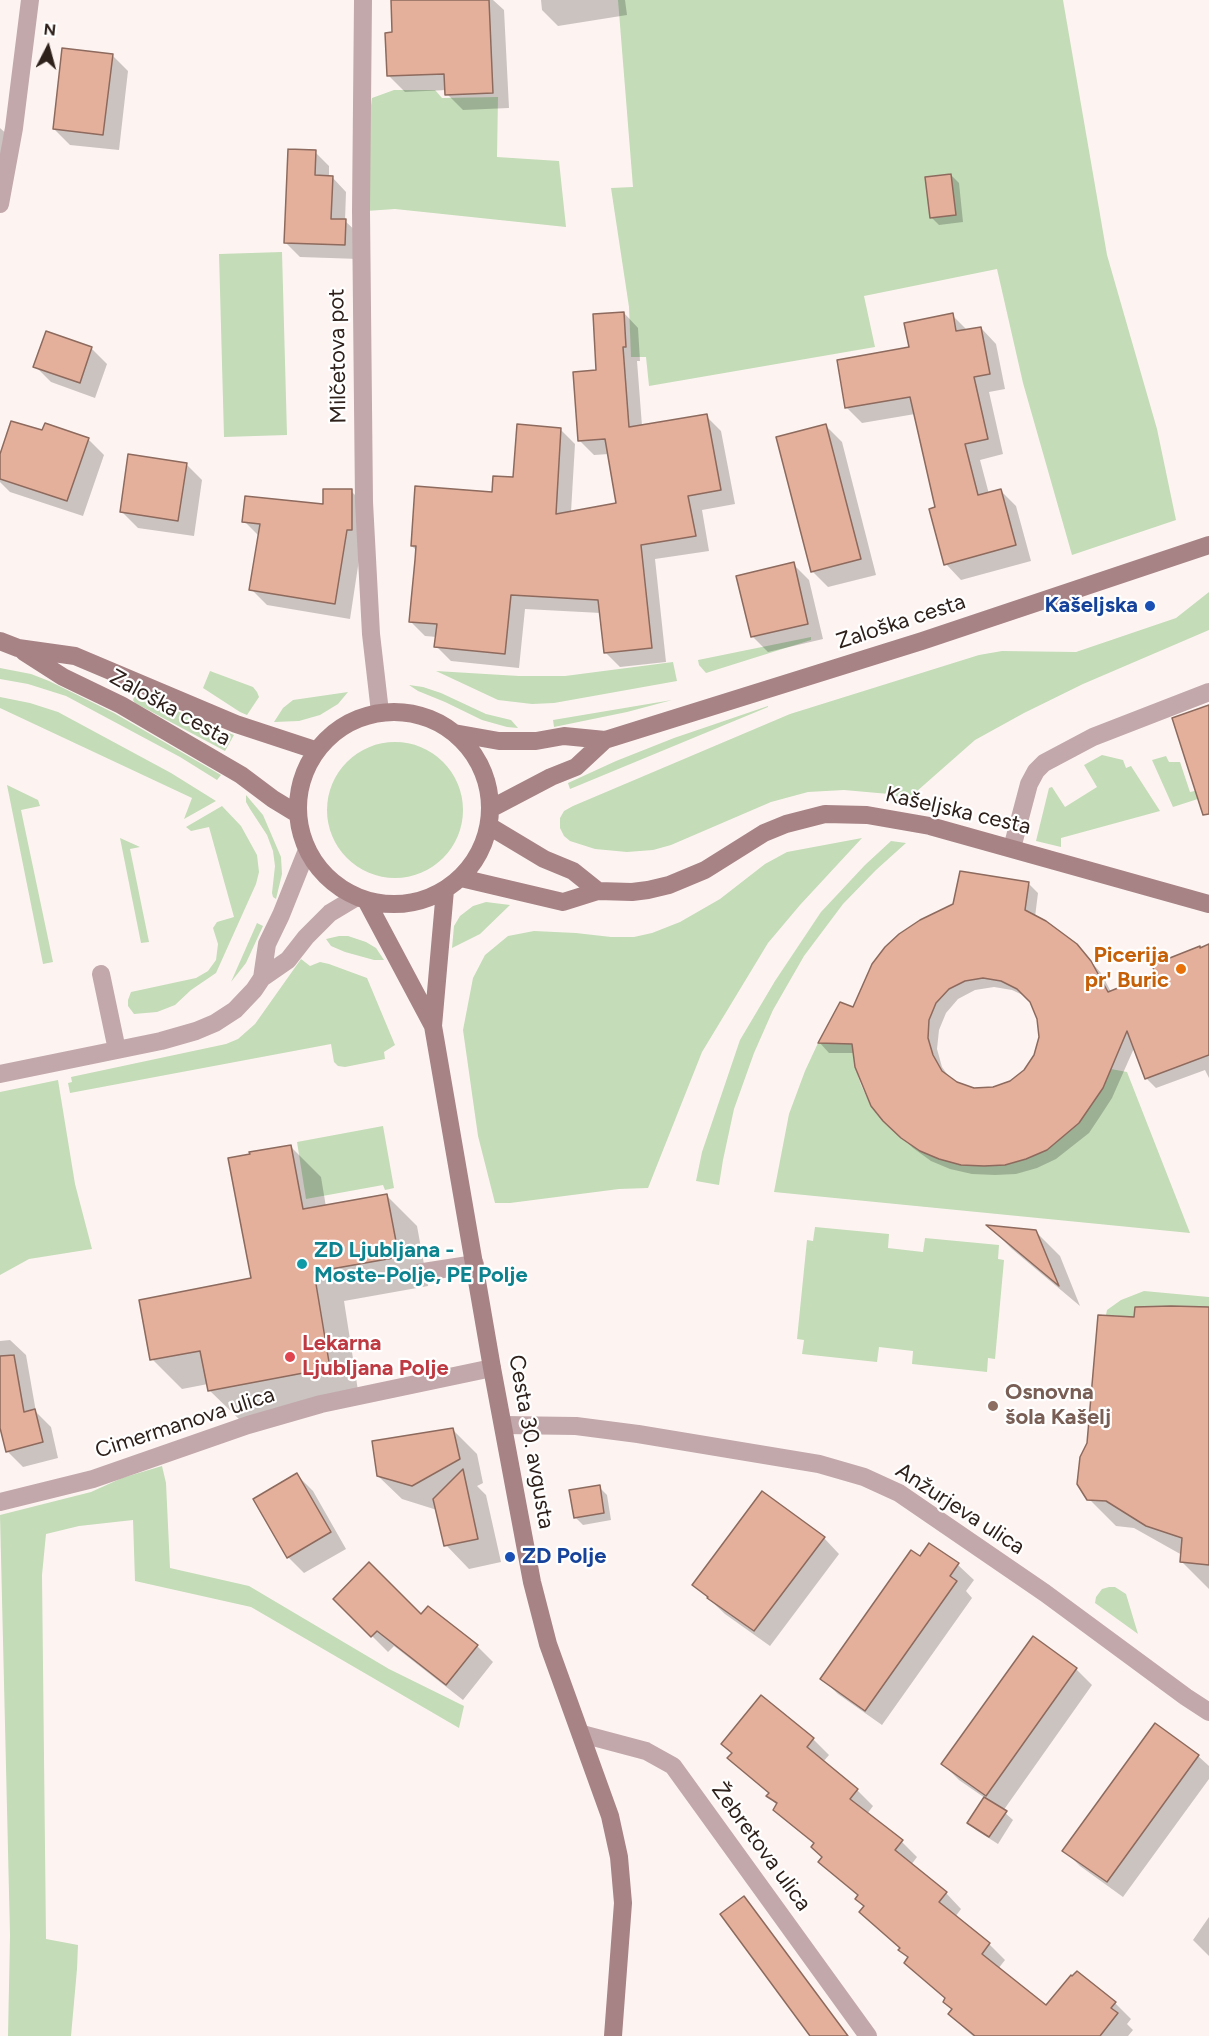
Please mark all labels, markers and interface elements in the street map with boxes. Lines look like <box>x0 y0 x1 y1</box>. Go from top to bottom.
north arrow <box>18 18 78 78</box>
text: N <box>43 20 57 40</box>
street label: Milčetova pot <box>324 288 352 424</box>
street label: Zaloška cesta <box>833 589 969 655</box>
place label: Kašeljska <box>1044 593 1138 619</box>
marker: Kašeljska <box>1143 599 1157 613</box>
street label: Zaloška cesta <box>105 664 235 752</box>
street label: Kašeljska cesta <box>883 781 1033 841</box>
place label: Picerija pr' Buric <box>1085 943 1169 994</box>
marker: Picerija pr' Buric <box>1174 962 1188 976</box>
place label: ZD Ljubljana - Moste-Polje, PE Polje <box>314 1238 528 1290</box>
marker: ZD Ljubljana - Moste-Polje, PE Polje <box>295 1257 309 1271</box>
place label: Lekarna Ljubljana Polje <box>302 1331 449 1382</box>
marker: Lekarna Ljubljana Polje <box>283 1350 297 1364</box>
street label: Cesta 30. avgusta <box>503 1353 559 1531</box>
place label: Osnovna šola Kašelj <box>1005 1380 1111 1432</box>
street label: Cimermanova ulica <box>92 1382 278 1464</box>
marker: Osnovna šola Kašelj <box>986 1399 1000 1413</box>
street label: Anžurjeva ulica <box>891 1457 1029 1561</box>
place label: ZD Polje <box>522 1544 606 1570</box>
marker: ZD Polje <box>503 1550 517 1564</box>
street label: Žebretova ulica <box>706 1778 816 1916</box>

